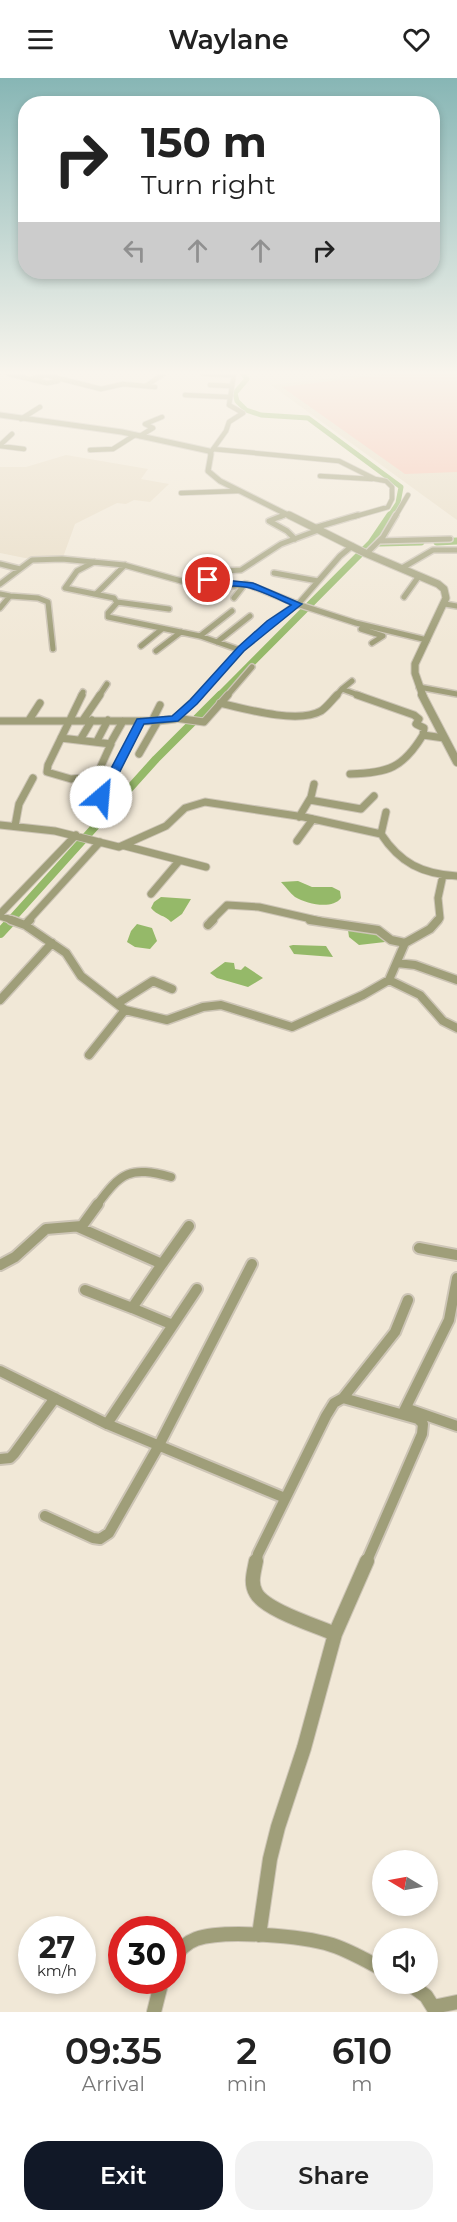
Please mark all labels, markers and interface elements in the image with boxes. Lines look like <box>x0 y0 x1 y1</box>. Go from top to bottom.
icon: menu <box>24 23 57 56</box>
text: Waylane <box>168 23 289 56</box>
icon: heart <box>400 23 433 56</box>
text: 150 m <box>141 116 267 168</box>
icon: right <box>42 120 120 198</box>
text: Turn right <box>141 168 276 201</box>
icon: left <box>118 234 151 267</box>
icon: ahead <box>181 234 214 267</box>
icon: ahead <box>244 234 277 267</box>
icon: right <box>307 234 340 267</box>
pin <box>182 554 233 605</box>
icon: arrive <box>191 563 224 596</box>
position arrow <box>69 765 133 829</box>
north arrow <box>372 1850 438 1916</box>
map controls <box>372 1850 438 1994</box>
speed limit sign: 30 <box>108 1916 186 1994</box>
button: sound <box>372 1928 438 1994</box>
text: 27 <box>39 1929 75 1966</box>
text: km/h <box>37 1961 77 1980</box>
text: 09:35 <box>65 2029 162 2073</box>
text: 2 <box>236 2029 257 2073</box>
text: 610 <box>332 2029 392 2073</box>
text: Arrival <box>82 2072 145 2096</box>
text: min <box>227 2072 267 2096</box>
text: m <box>351 2072 373 2096</box>
button: Exit <box>24 2141 223 2210</box>
button: Share <box>235 2141 433 2210</box>

